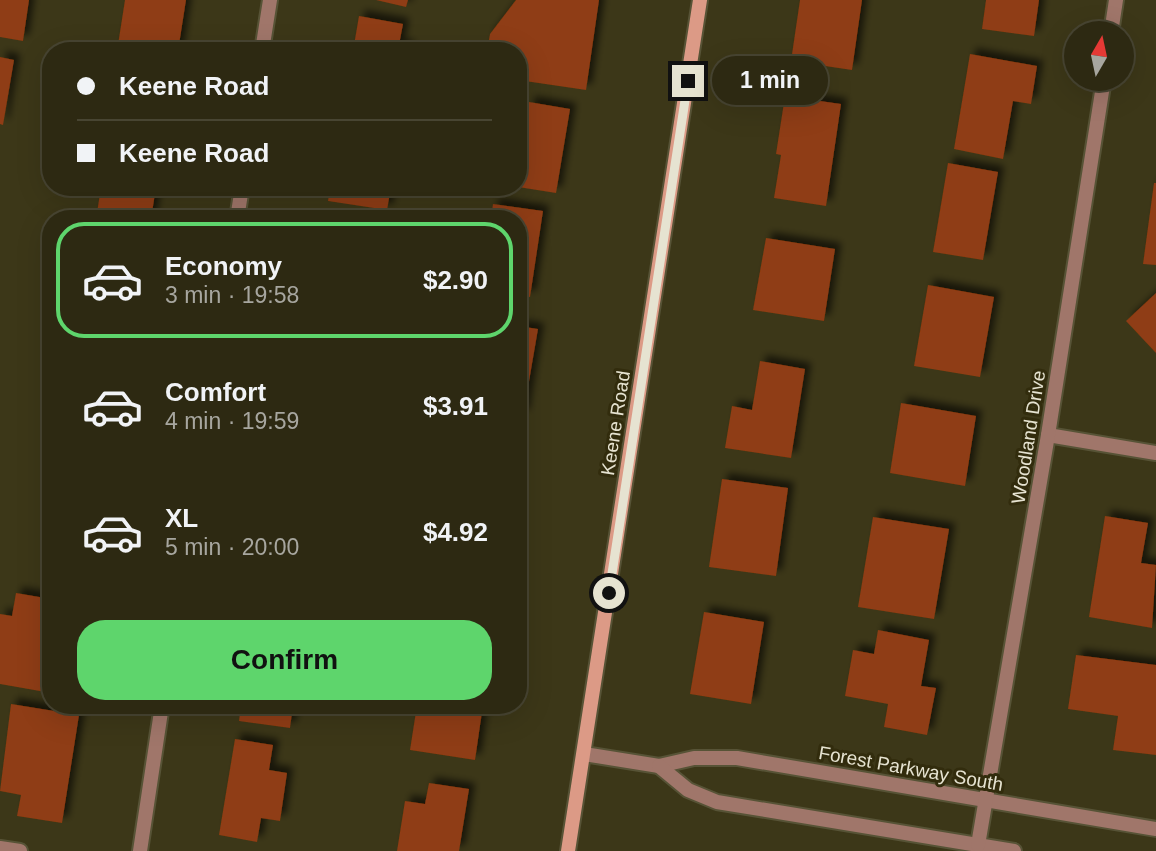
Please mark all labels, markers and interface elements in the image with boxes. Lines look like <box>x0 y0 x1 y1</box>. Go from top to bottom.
north arrow <box>1064 21 1134 91</box>
map controls <box>1064 21 1134 91</box>
callout: 1 min <box>712 56 828 106</box>
route end <box>672 65 704 97</box>
text: 1 min <box>740 67 800 93</box>
text: Keene Road <box>119 71 269 101</box>
text: Keene Road <box>119 138 269 168</box>
icon: car <box>81 249 144 312</box>
text: Economy <box>165 251 282 281</box>
text: $2.90 <box>423 265 488 295</box>
text: 3 min · 19:58 <box>165 282 299 308</box>
street label: Keene Road <box>597 369 634 477</box>
street label: Woodland Drive <box>1008 369 1049 505</box>
icon: car <box>81 375 144 438</box>
text: Comfort <box>165 377 266 407</box>
text: $3.91 <box>423 391 488 421</box>
text: 4 min · 19:59 <box>165 408 299 434</box>
icon: car <box>81 501 144 564</box>
text: XL <box>165 503 198 533</box>
text: $4.92 <box>423 517 488 547</box>
text: 5 min · 20:00 <box>165 534 299 560</box>
route start <box>593 577 625 609</box>
button: Confirm <box>77 620 492 700</box>
street label: Forest Parkway South <box>817 742 1005 795</box>

